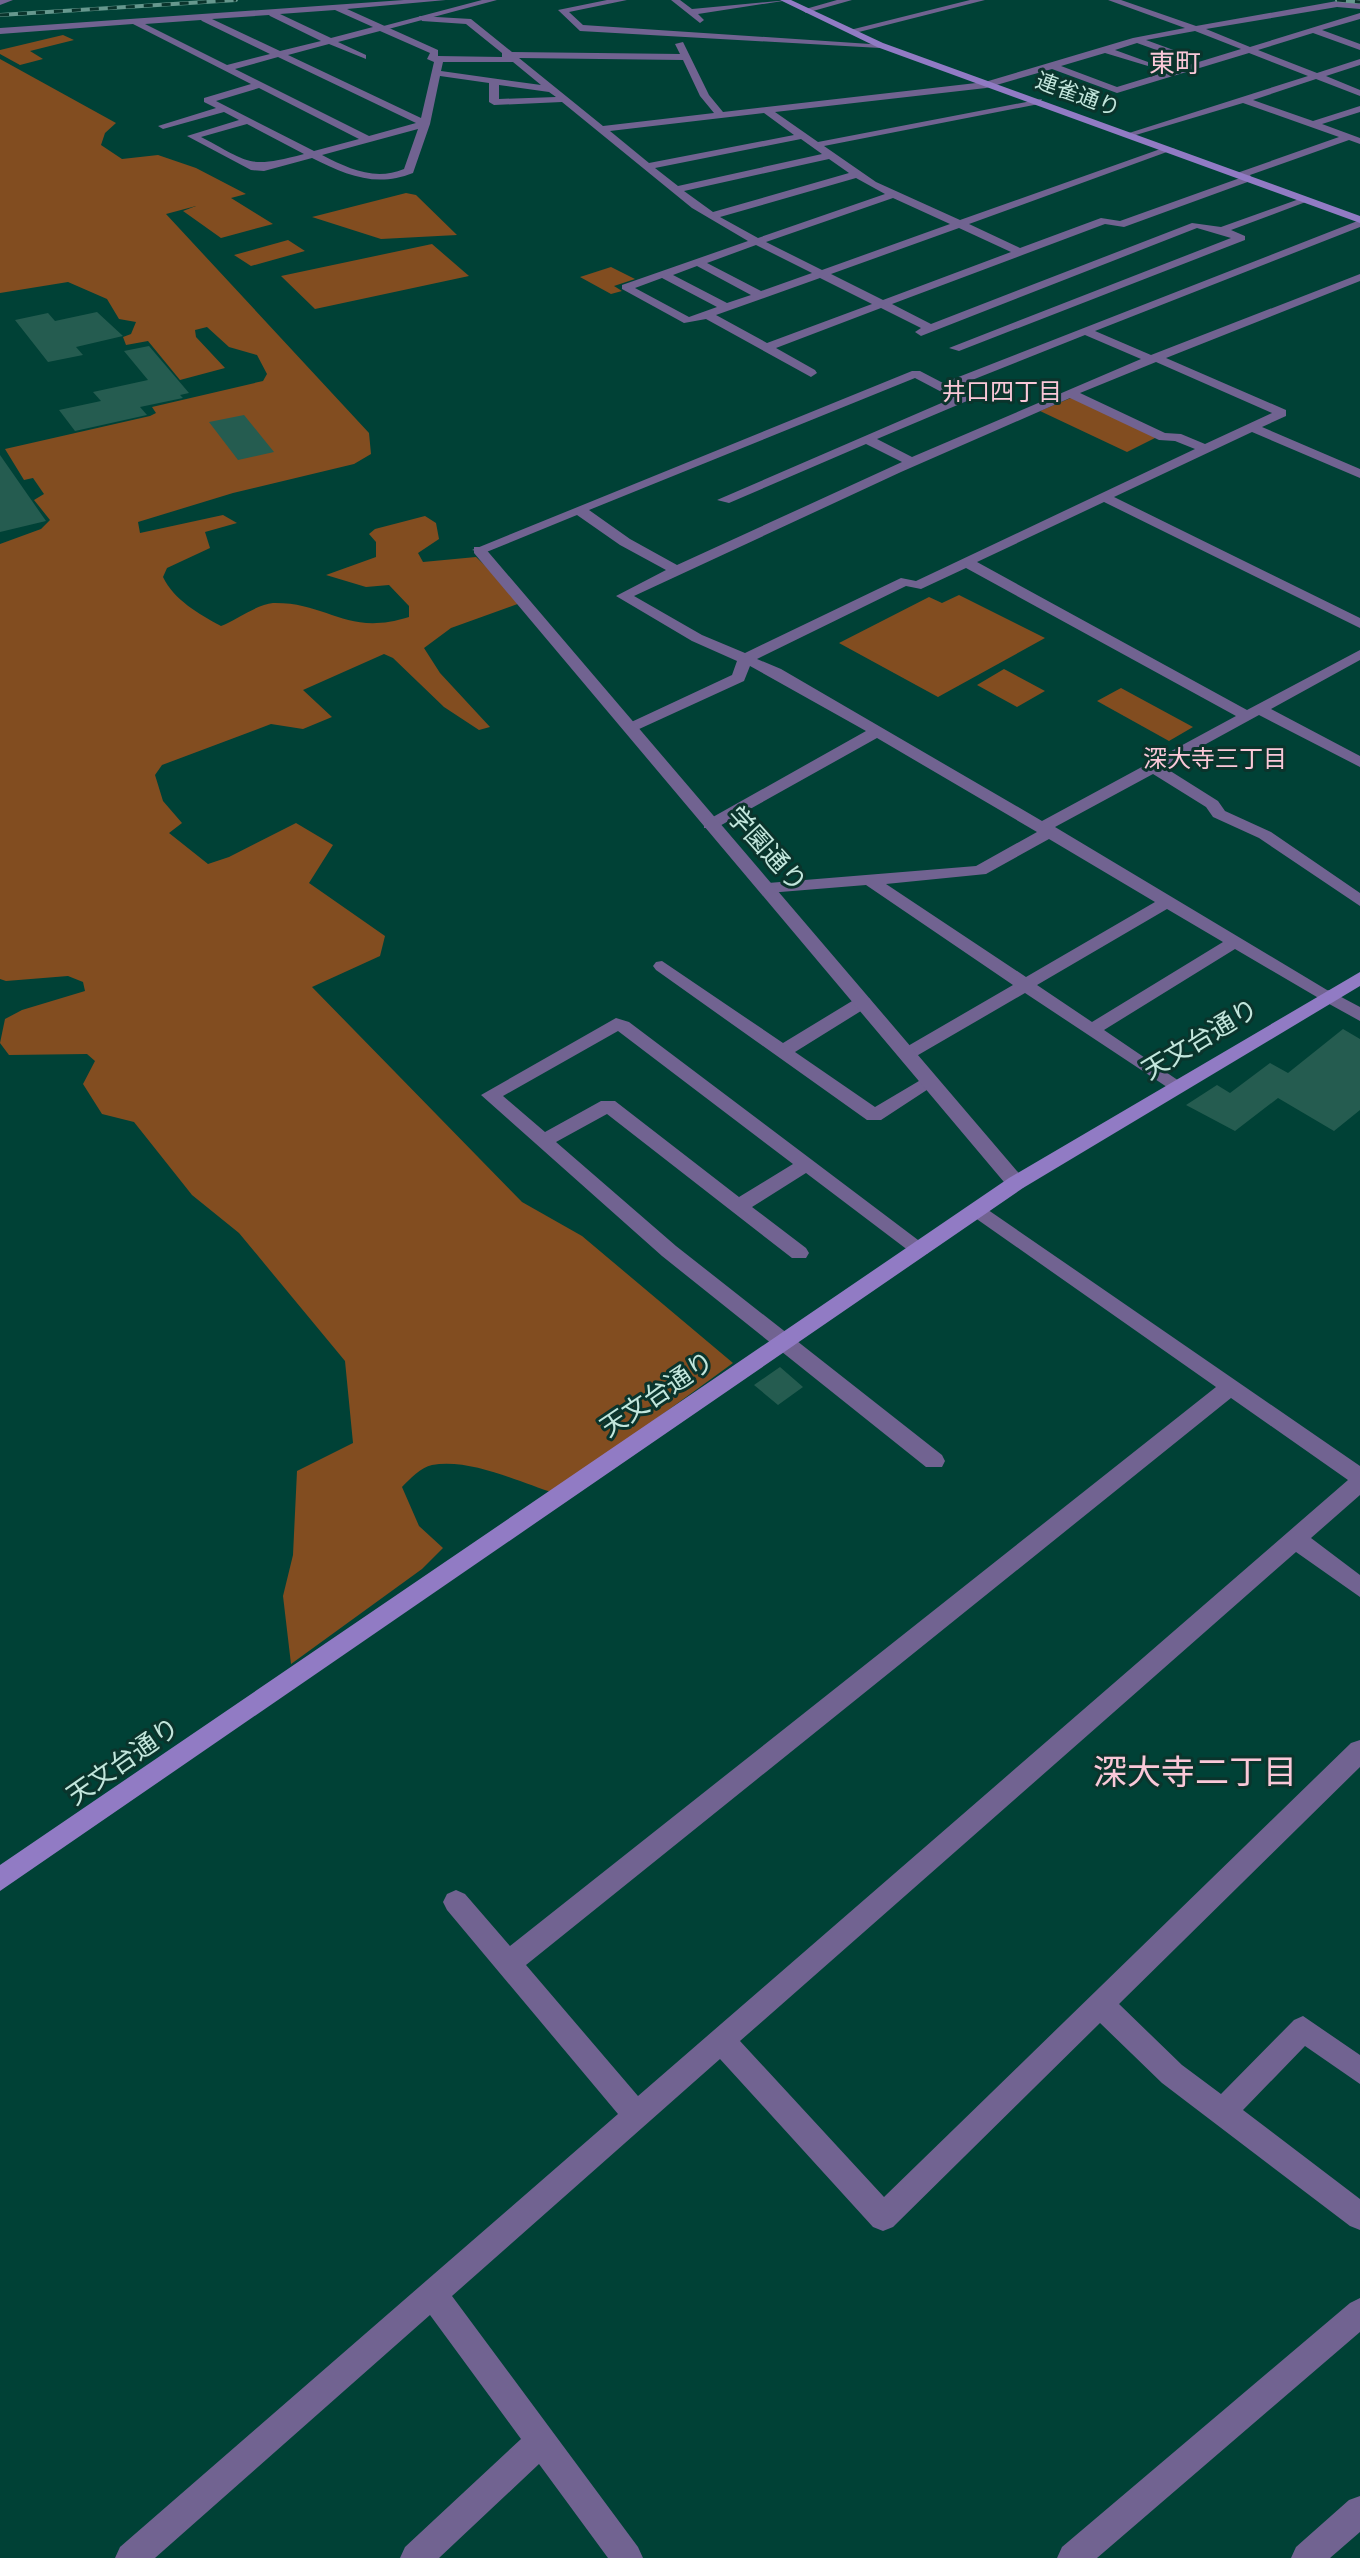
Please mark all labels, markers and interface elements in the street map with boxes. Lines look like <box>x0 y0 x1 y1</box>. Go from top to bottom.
district label: 東町 <box>1149 44 1201 79</box>
street label: 連雀通り <box>1032 64 1125 122</box>
district label: 井口四丁目 <box>942 374 1062 406</box>
district label: 深大寺三丁目 <box>1143 741 1287 773</box>
street label: 学園通り <box>720 798 816 898</box>
street label: 天文台通り <box>1134 989 1264 1086</box>
street label: 天文台通り <box>592 1342 720 1444</box>
street label: 天文台通り <box>59 1708 185 1811</box>
district label: 深大寺二丁目 <box>1093 1747 1297 1793</box>

